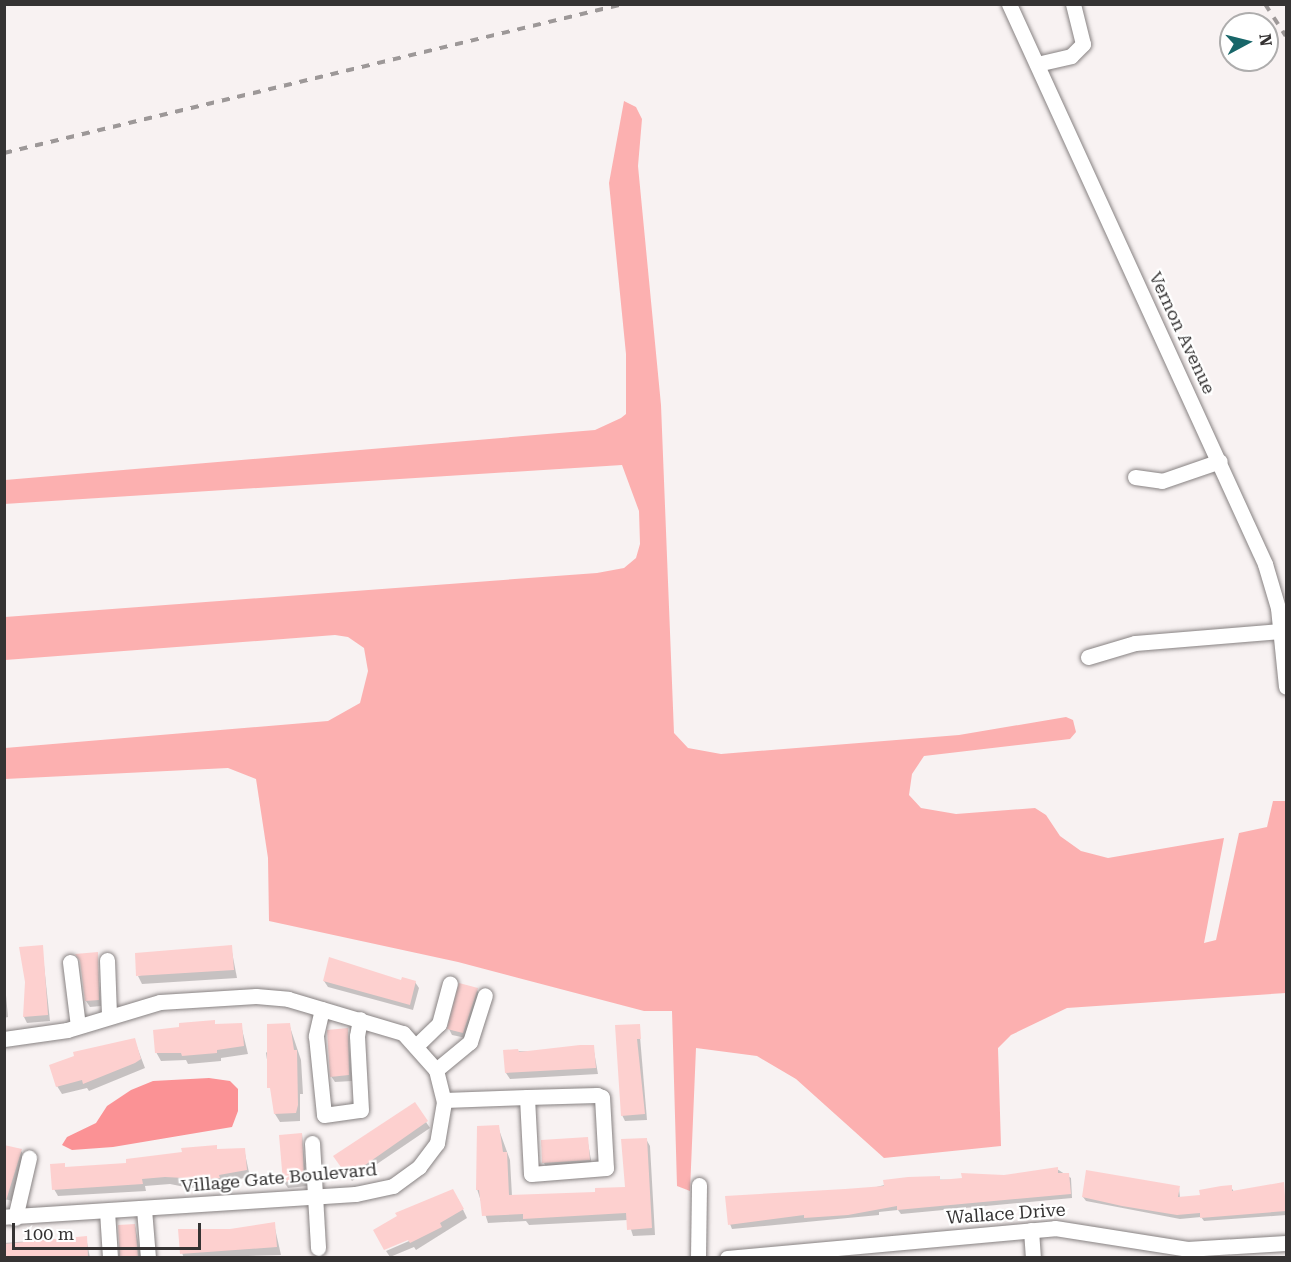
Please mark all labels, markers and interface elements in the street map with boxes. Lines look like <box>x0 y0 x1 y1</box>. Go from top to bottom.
north arrow <box>1219 12 1279 72</box>
text: N <box>1255 33 1276 47</box>
street label: Vernon Avenue <box>1144 269 1220 397</box>
street label: Village Gate Boulevard <box>180 1159 378 1197</box>
street label: Wallace Drive <box>946 1199 1066 1229</box>
scale bar <box>15 1211 204 1249</box>
text: 100 m <box>23 1223 74 1244</box>

